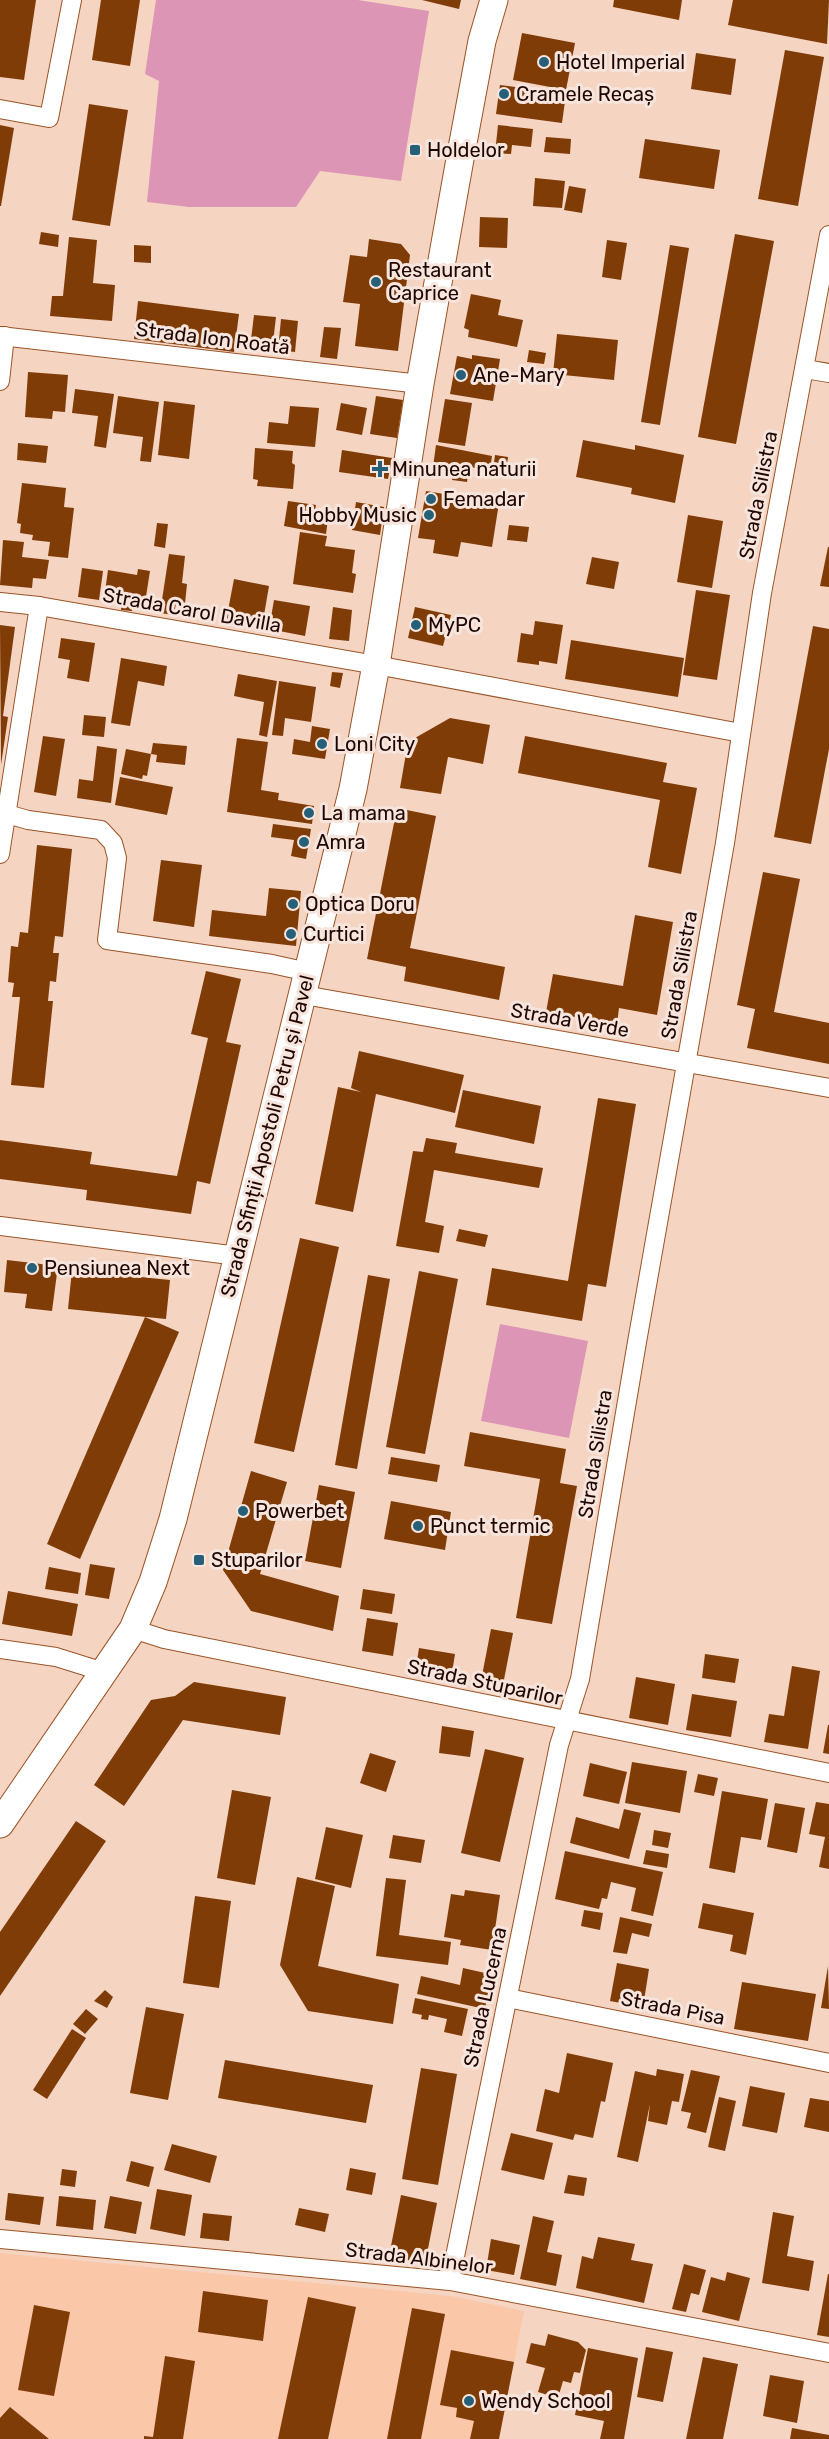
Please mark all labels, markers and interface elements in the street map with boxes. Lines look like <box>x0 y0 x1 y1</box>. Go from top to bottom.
place label: Hotel Imperial <box>556 50 685 74</box>
marker: Hotel Imperial <box>537 55 551 69</box>
place label: Cramele Recaș <box>516 82 654 106</box>
marker: Cramele Recaș <box>497 87 511 101</box>
place label: Holdelor <box>427 138 505 162</box>
marker: Holdelor <box>408 143 422 157</box>
place label: Restaurant Caprice <box>388 258 492 305</box>
marker: Restaurant Caprice <box>369 275 383 289</box>
street label: Strada Ion Roată <box>135 317 291 359</box>
place label: Ane-Mary <box>473 363 565 387</box>
marker: Ane-Mary <box>454 368 468 382</box>
street label: Strada Silistra <box>734 429 782 561</box>
place label: Minunea naturii <box>392 457 536 481</box>
marker: Minunea naturii <box>373 462 387 476</box>
place label: Femadar <box>443 487 525 511</box>
marker: Femadar <box>424 492 438 506</box>
place label: Hobby Music <box>298 503 417 527</box>
marker: Hobby Music <box>422 508 436 522</box>
street label: Strada Carol Davilla <box>101 582 283 638</box>
place label: MyPC <box>428 613 481 637</box>
marker: MyPC <box>409 618 423 632</box>
place label: Loni City <box>334 732 415 756</box>
marker: Loni City <box>315 737 329 751</box>
place label: La mama <box>321 801 406 825</box>
marker: La mama <box>302 806 316 820</box>
place label: Amra <box>316 830 366 854</box>
marker: Amra <box>297 835 311 849</box>
place label: Optica Doru <box>305 892 415 916</box>
marker: Optica Doru <box>286 897 300 911</box>
street label: Strada Silistra <box>656 909 702 1041</box>
place label: Curtici <box>303 922 365 946</box>
marker: Curtici <box>284 927 298 941</box>
street label: Strada Sfinții Apostoli Petru și Pavel <box>215 972 319 1300</box>
street label: Strada Verde <box>509 998 631 1042</box>
place label: Pensiunea Next <box>44 1256 190 1280</box>
marker: Pensiunea Next <box>25 1261 39 1275</box>
street label: Strada Silistra <box>573 1388 617 1520</box>
place label: Powerbet <box>255 1499 345 1523</box>
marker: Powerbet <box>236 1504 250 1518</box>
place label: Punct termic <box>430 1514 551 1538</box>
marker: Punct termic <box>411 1519 425 1533</box>
place label: Stuparilor <box>211 1548 303 1572</box>
marker: Stuparilor <box>192 1553 206 1567</box>
street label: Strada Stuparilor <box>405 1654 565 1710</box>
street label: Strada Lucerna <box>458 1925 512 2069</box>
street label: Strada Pisa <box>619 1986 727 2030</box>
street label: Strada Albinelor <box>344 2237 494 2279</box>
place label: Wendy School <box>481 2389 611 2413</box>
marker: Wendy School <box>462 2394 476 2408</box>

